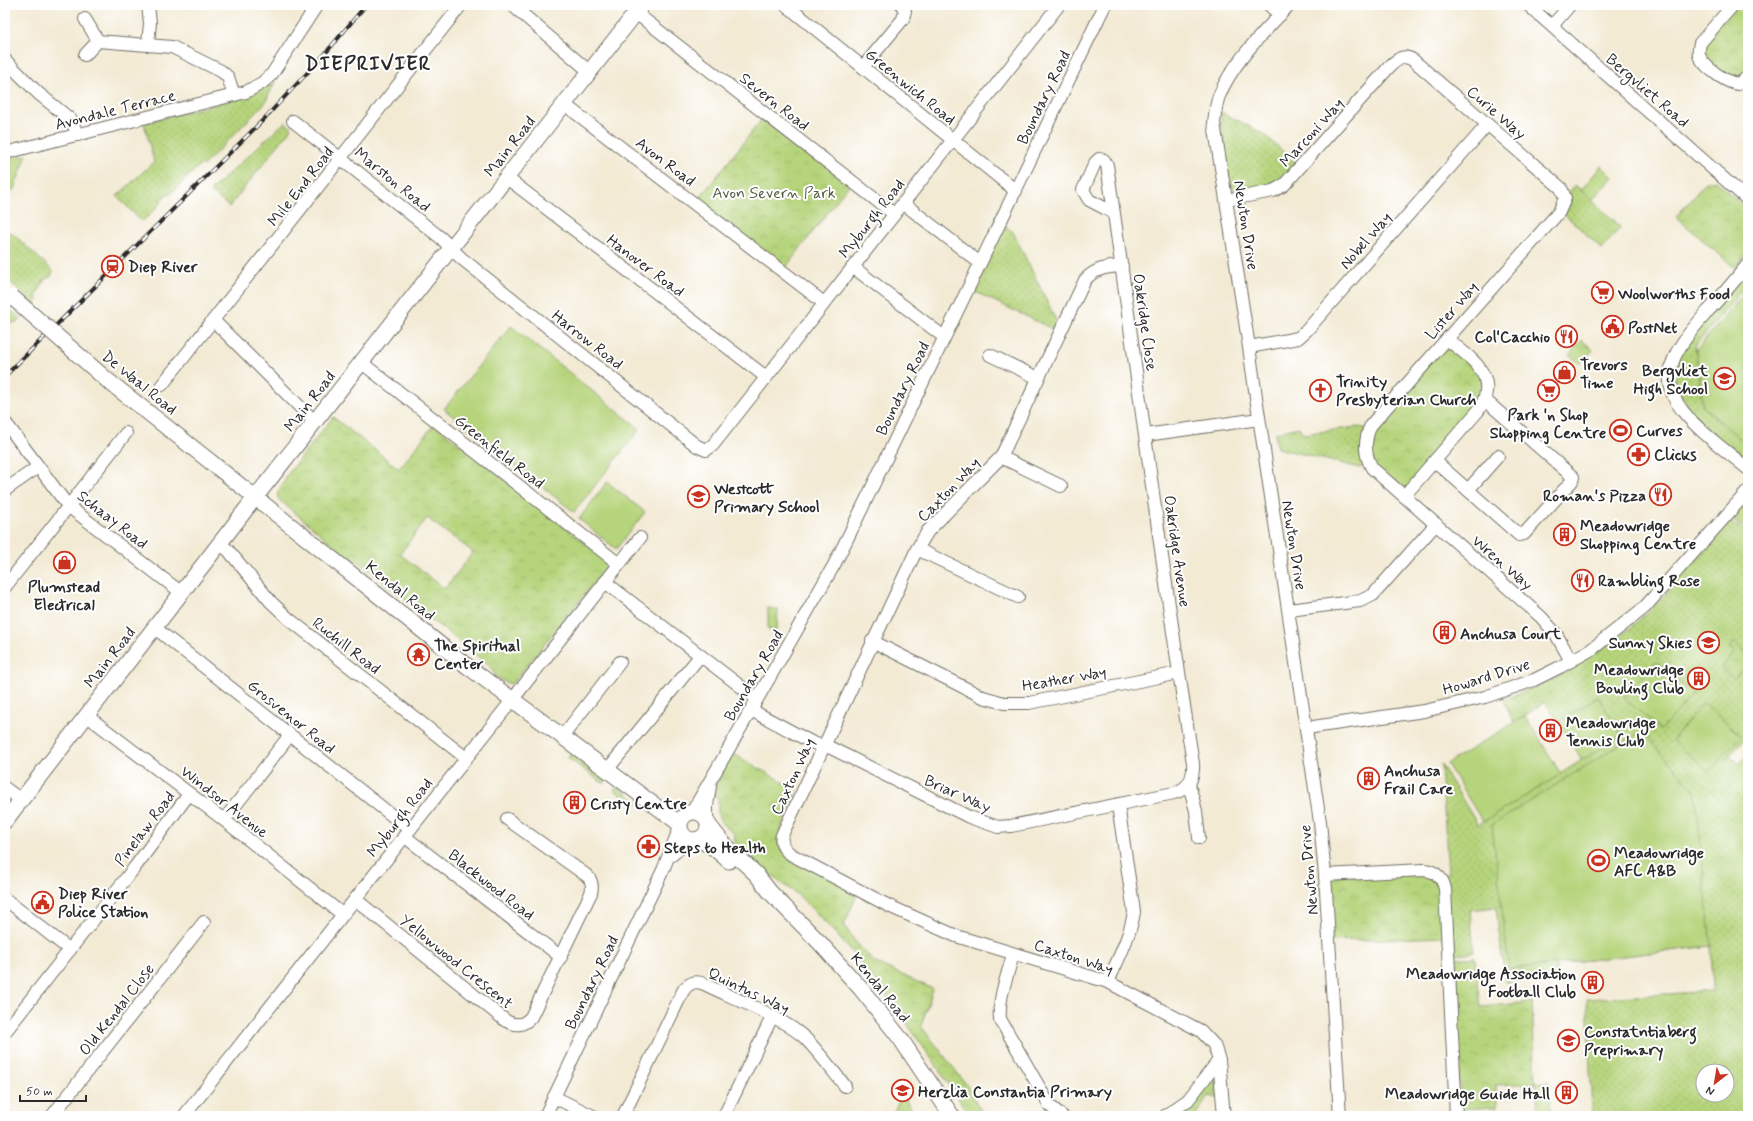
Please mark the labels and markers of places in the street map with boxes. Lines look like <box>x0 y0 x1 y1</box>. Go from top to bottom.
station icon: Diep River <box>100 253 126 279</box>
place label: Diep River <box>128 257 198 278</box>
supermarket icon: Woolworths Food <box>1589 280 1615 306</box>
place label: Woolworths Food <box>1617 284 1730 305</box>
public building icon: PostNet <box>1599 314 1625 340</box>
place label: PostNet <box>1628 318 1677 339</box>
restaurant icon: Col'Cacchio <box>1553 323 1579 349</box>
place label: Col'Cacchio <box>1474 327 1550 348</box>
place label: Trevors Time <box>1580 355 1628 394</box>
shop icon: Trevors Time <box>1552 360 1578 386</box>
place label: Bergvliet High School <box>1633 361 1709 402</box>
school or university icon: Bergvliet High School <box>1711 366 1737 392</box>
place label: Trinity Presbyterian Church <box>1336 372 1477 411</box>
church icon: Trinity Presbyterian Church <box>1307 377 1333 403</box>
supermarket icon: Park 'n Shop Shopping Centre <box>1535 378 1561 404</box>
place label: Park 'n Shop Shopping Centre <box>1490 405 1606 445</box>
sports icon: Curves <box>1607 417 1633 443</box>
place label: Curves <box>1636 421 1684 442</box>
pharmacy icon: Clicks <box>1625 441 1651 467</box>
place label: Clicks <box>1654 445 1697 466</box>
place label: Westcott Primary School <box>713 479 820 518</box>
restaurant icon: Roman's Pizza <box>1648 482 1674 508</box>
school or university icon: Westcott Primary School <box>685 484 711 510</box>
place label: Roman's Pizza <box>1543 486 1646 507</box>
place label: Meadowridge Shopping Centre <box>1580 516 1696 556</box>
building icon: Meadowridge Shopping Centre <box>1552 521 1578 547</box>
shop icon: Plumstead Electrical <box>51 550 77 576</box>
restaurant icon: Rambling Rose <box>1569 567 1595 593</box>
place label: Rambling Rose <box>1598 571 1700 594</box>
place label: Plumstead Electrical <box>28 577 100 616</box>
building icon: Anchusa Court <box>1432 620 1458 646</box>
place label: Anchusa Court <box>1460 624 1562 645</box>
school or university icon: Sunny Skies <box>1695 629 1721 655</box>
place label: Sunny Skies <box>1609 633 1693 654</box>
place label: The Spiritual Center <box>434 636 520 675</box>
temple icon: The Spiritual Center <box>406 641 432 667</box>
place label: Meadowridge Bowling Club <box>1594 660 1685 701</box>
building icon: Meadowridge Bowling Club <box>1686 665 1712 691</box>
place label: Meadowridge Tennis Club <box>1566 713 1656 752</box>
building icon: Meadowridge Tennis Club <box>1537 718 1563 744</box>
place label: Anchusa Frail Care <box>1384 761 1453 800</box>
building icon: Anchusa Frail Care <box>1355 766 1381 792</box>
building icon: Cristy Centre <box>561 790 587 816</box>
place label: Cristy Centre <box>590 794 687 815</box>
pharmacy icon: Steps to Health <box>636 834 662 860</box>
place label: Steps to Health <box>664 838 766 859</box>
place label: Meadowridge AFC A&B <box>1614 843 1704 882</box>
sports icon: Meadowridge AFC A&B <box>1586 848 1612 874</box>
place label: Diep River Police Station <box>58 884 148 923</box>
public building icon: Diep River Police Station <box>29 889 55 915</box>
place label: Meadowridge Association Football Club <box>1406 964 1577 1003</box>
building icon: Meadowridge Association Football Club <box>1579 969 1605 995</box>
place label: Constatntiaberg Preprimary <box>1584 1022 1697 1061</box>
school or university icon: Constatntiaberg Preprimary <box>1555 1027 1581 1053</box>
school or university icon: Herzlia Constantia Primary <box>889 1078 915 1104</box>
building icon: Meadowridge Guide Hall <box>1553 1080 1579 1106</box>
place label: Herzlia Constantia Primary <box>918 1082 1112 1103</box>
place label: Meadowridge Guide Hall <box>1385 1084 1550 1107</box>

